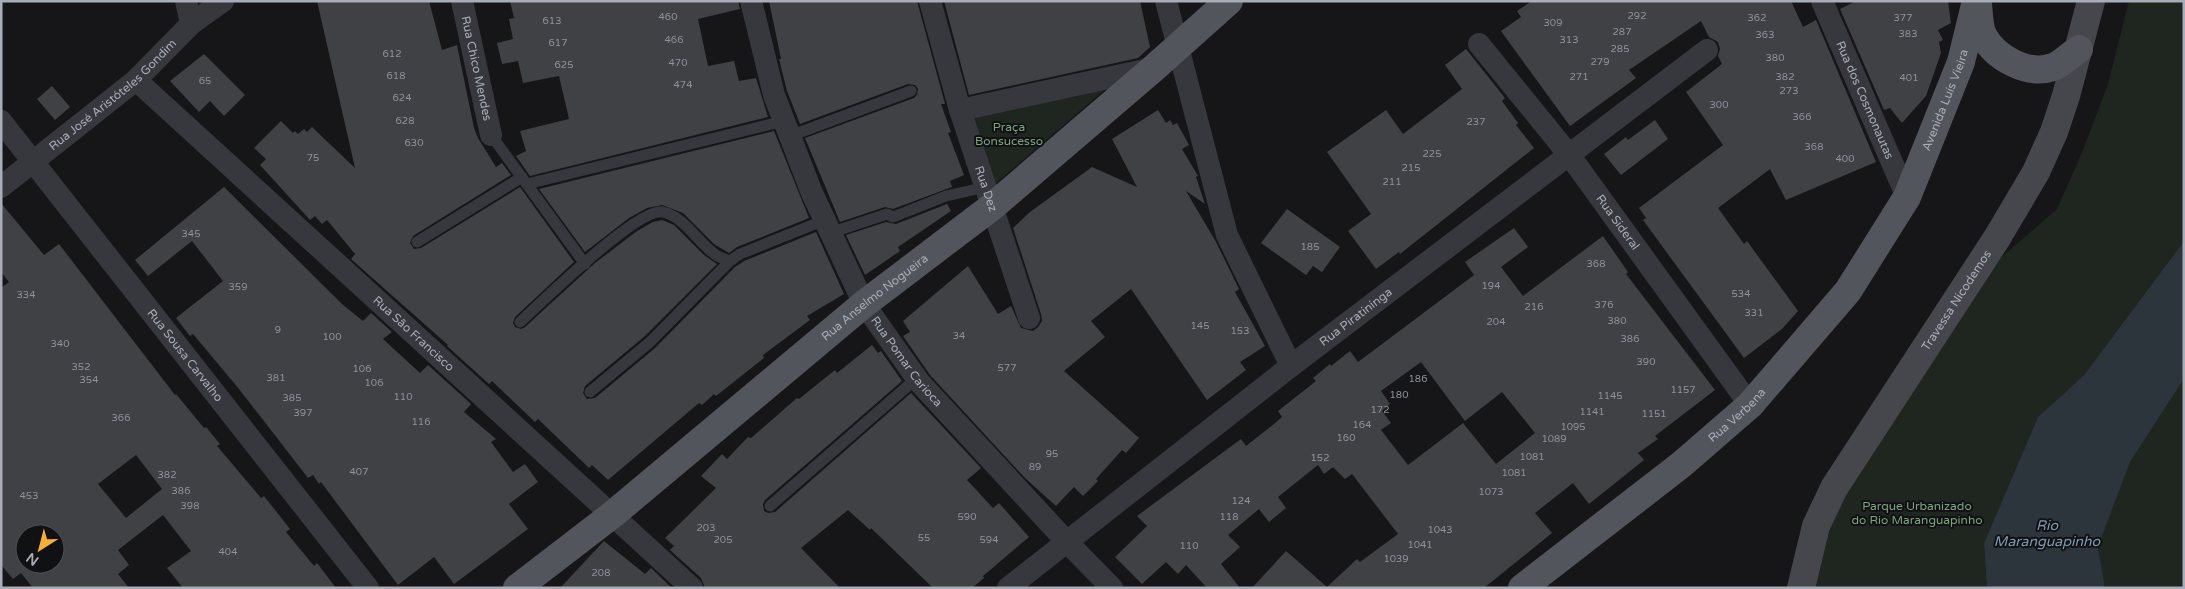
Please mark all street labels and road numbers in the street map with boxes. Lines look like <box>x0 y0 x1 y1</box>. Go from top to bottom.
street label: Rua Chico Mendes <box>458 15 495 122</box>
street label: Rua José Aristóteles Gondim <box>46 36 179 153</box>
street label: Rua dos Cosmonautas <box>1833 39 1897 162</box>
street label: Avenida Luís Vieira <box>1919 48 1971 153</box>
street label: Rua Dez <box>972 164 1000 213</box>
street label: Rua Sideral <box>1593 192 1643 253</box>
street label: Travessa Nicodemos <box>1919 247 1994 353</box>
street label: Rua Anselmo Nogueira <box>819 251 931 344</box>
street label: Rua Piratininga <box>1317 285 1395 349</box>
street label: Rua São Francisco <box>370 293 457 374</box>
street label: Rua Sousa Carvalho <box>144 306 226 404</box>
street label: Rua Pomar Carioca <box>868 314 945 409</box>
street label: Rua Verbena <box>1705 385 1768 445</box>

